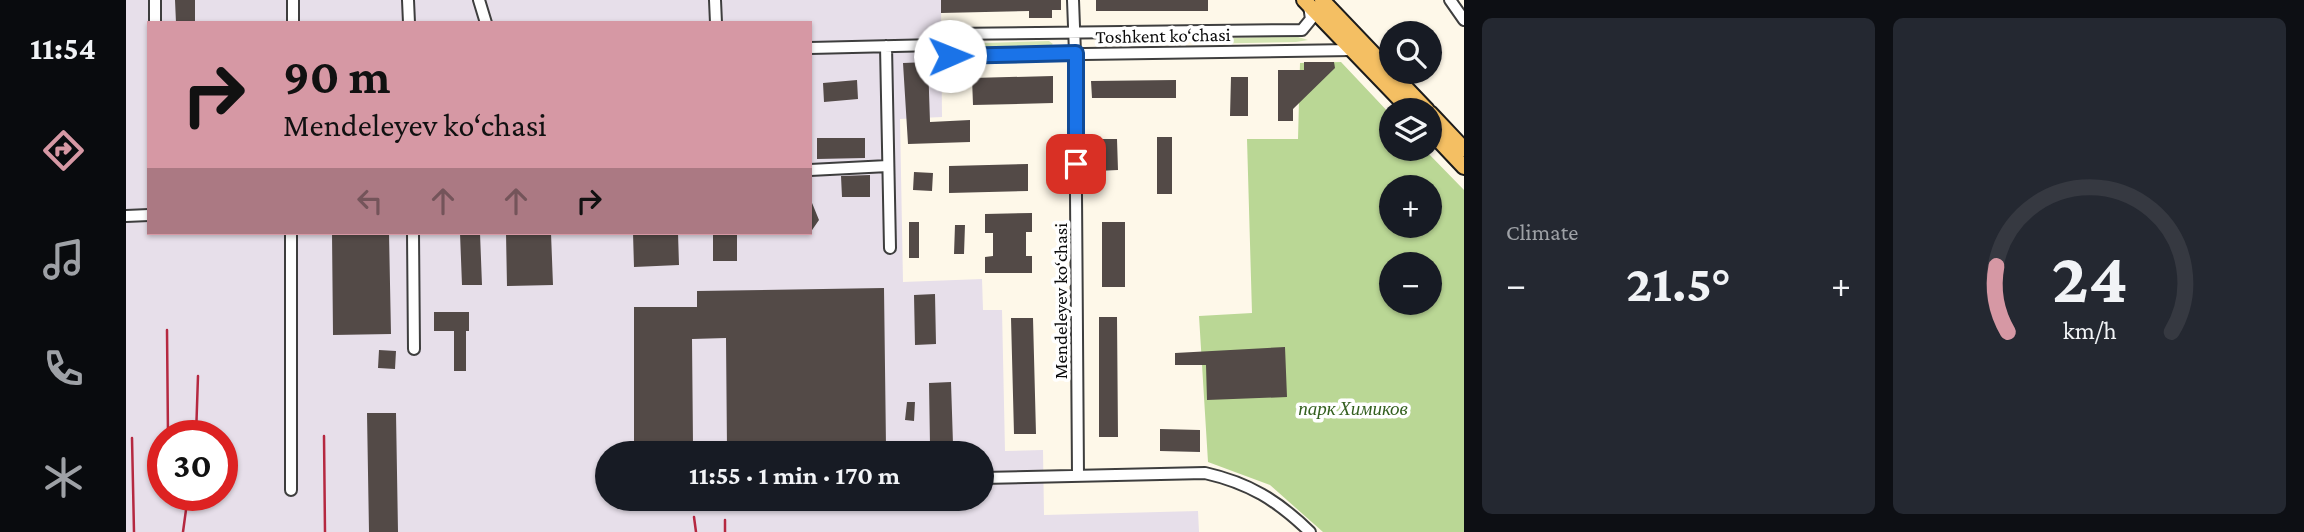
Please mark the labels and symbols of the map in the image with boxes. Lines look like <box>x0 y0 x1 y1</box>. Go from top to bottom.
position arrow <box>913 19 987 93</box>
street label: Toshkent ko‘chasi <box>1095 24 1231 47</box>
pin <box>1046 134 1106 194</box>
street label: Mendeleyev ko‘chasi <box>1050 223 1071 379</box>
park label: парк Химиков <box>1298 398 1408 419</box>
speed limit sign: 30 <box>147 420 238 511</box>

